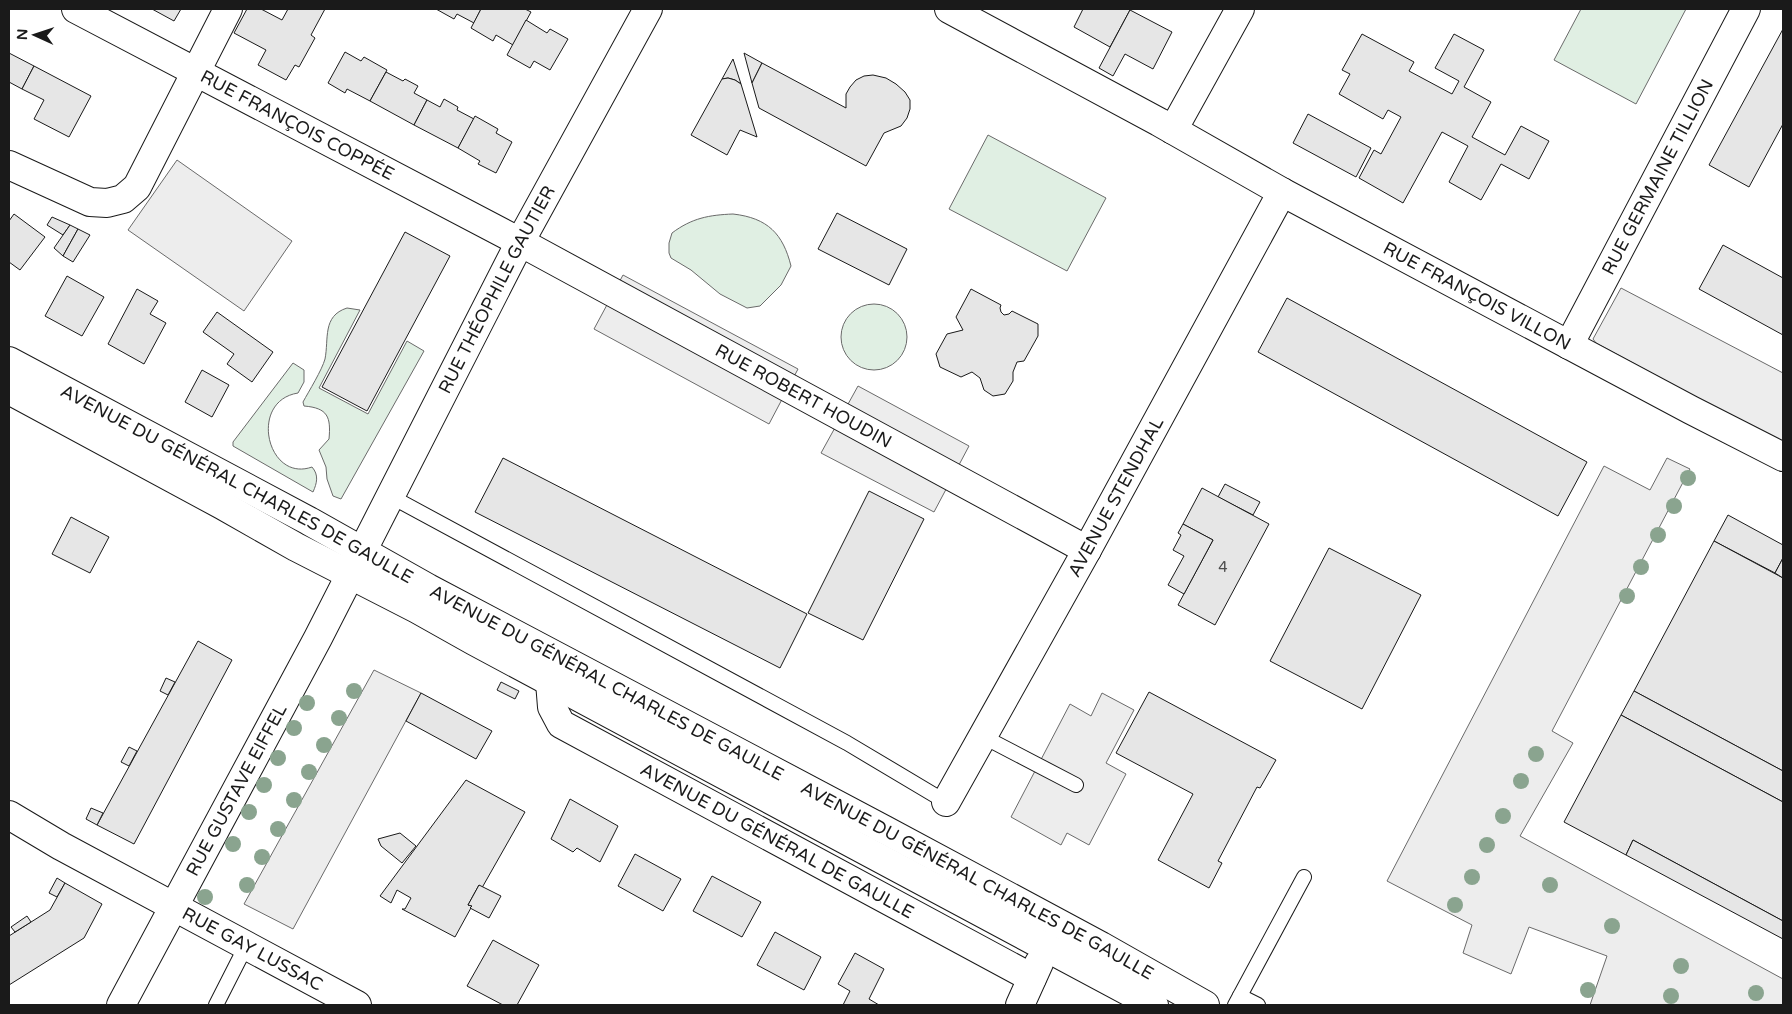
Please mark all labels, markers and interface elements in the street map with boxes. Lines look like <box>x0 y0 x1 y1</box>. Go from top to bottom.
north arrow <box>10 10 60 60</box>
text: N <box>14 28 31 40</box>
street label: RUE FRANÇOIS COPPÉE <box>197 65 398 185</box>
street label: RUE GERMAINE TILLION <box>1597 75 1718 279</box>
street label: RUE THÉOPHILE GAUTIER <box>434 182 560 397</box>
street label: RUE FRANÇOIS VILLON <box>1379 237 1575 355</box>
street label: RUE ROBERT HOUDIN <box>711 339 896 453</box>
street label: AVENUE DU GÉNÉRAL CHARLES DE GAULLE <box>57 380 417 588</box>
street label: AVENUE STENDHAL <box>1063 413 1169 581</box>
house number: 4 <box>1218 558 1228 576</box>
street label: AVENUE DU GÉNÉRAL CHARLES DE GAULLE <box>426 580 788 785</box>
street label: RUE GUSTAVE EIFFEL <box>181 700 292 880</box>
street label: AVENUE DU GÉNÉRAL DE GAULLE <box>637 758 918 923</box>
street label: AVENUE DU GÉNÉRAL CHARLES DE GAULLE <box>797 777 1158 985</box>
street label: RUE GAY LUSSAC <box>178 902 327 996</box>

